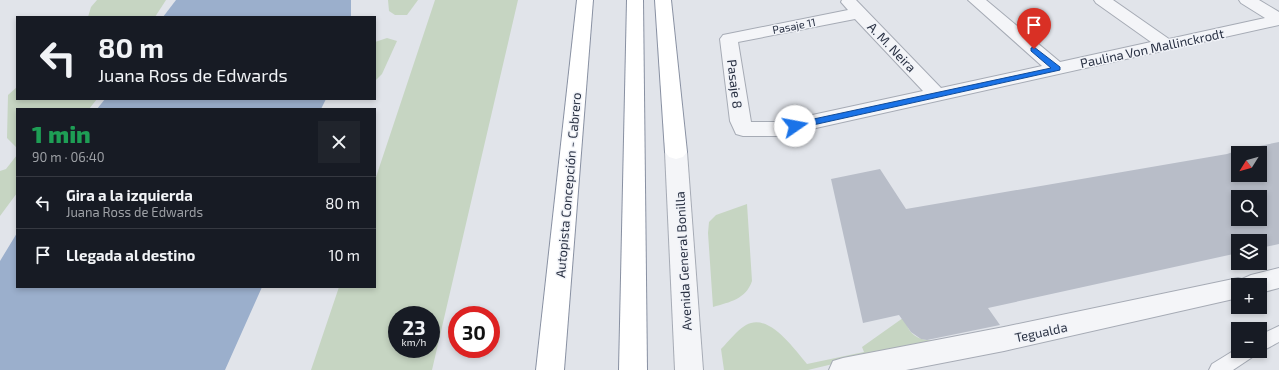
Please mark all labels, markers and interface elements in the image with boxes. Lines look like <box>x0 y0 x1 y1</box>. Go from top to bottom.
pin <box>1017 8 1051 49</box>
icon: arrive <box>1023 14 1045 36</box>
street label: Pasaje 11 <box>771 15 817 37</box>
street label: A. M. Neira <box>864 19 920 75</box>
street label: Paulina Von Mallinckrodt <box>1079 25 1225 71</box>
text: 80 m <box>98 30 164 64</box>
icon: left <box>32 32 84 84</box>
street label: Pasaje 8 <box>724 58 746 110</box>
text: Juana Ross de Edwards <box>98 64 288 86</box>
street label: Autopista Concepción - Cabrero <box>552 92 584 278</box>
position arrow <box>774 105 816 147</box>
text: 1 min <box>32 119 91 148</box>
button: close <box>318 121 360 163</box>
north arrow <box>1231 146 1267 182</box>
map controls <box>1231 146 1267 358</box>
text: 90 m · 06:40 <box>32 149 105 165</box>
text: Gira a la izquierda <box>66 186 193 204</box>
button: search <box>1231 190 1267 226</box>
street label: Avenida General Bonilla <box>671 191 695 331</box>
icon: left <box>32 192 54 214</box>
text: 80 m <box>325 194 360 212</box>
text: Juana Ross de Edwards <box>66 204 203 220</box>
button: layers <box>1231 234 1267 270</box>
icon: arrive <box>32 244 54 266</box>
text: Llegada al destino <box>66 246 195 264</box>
text: 10 m <box>328 246 360 264</box>
button: + <box>1231 278 1267 314</box>
speed limit sign: 30 <box>448 306 500 358</box>
text: 23 <box>403 315 425 339</box>
street label: Tegualda <box>1013 319 1069 345</box>
button: − <box>1231 322 1267 358</box>
text: km/h <box>402 336 426 348</box>

